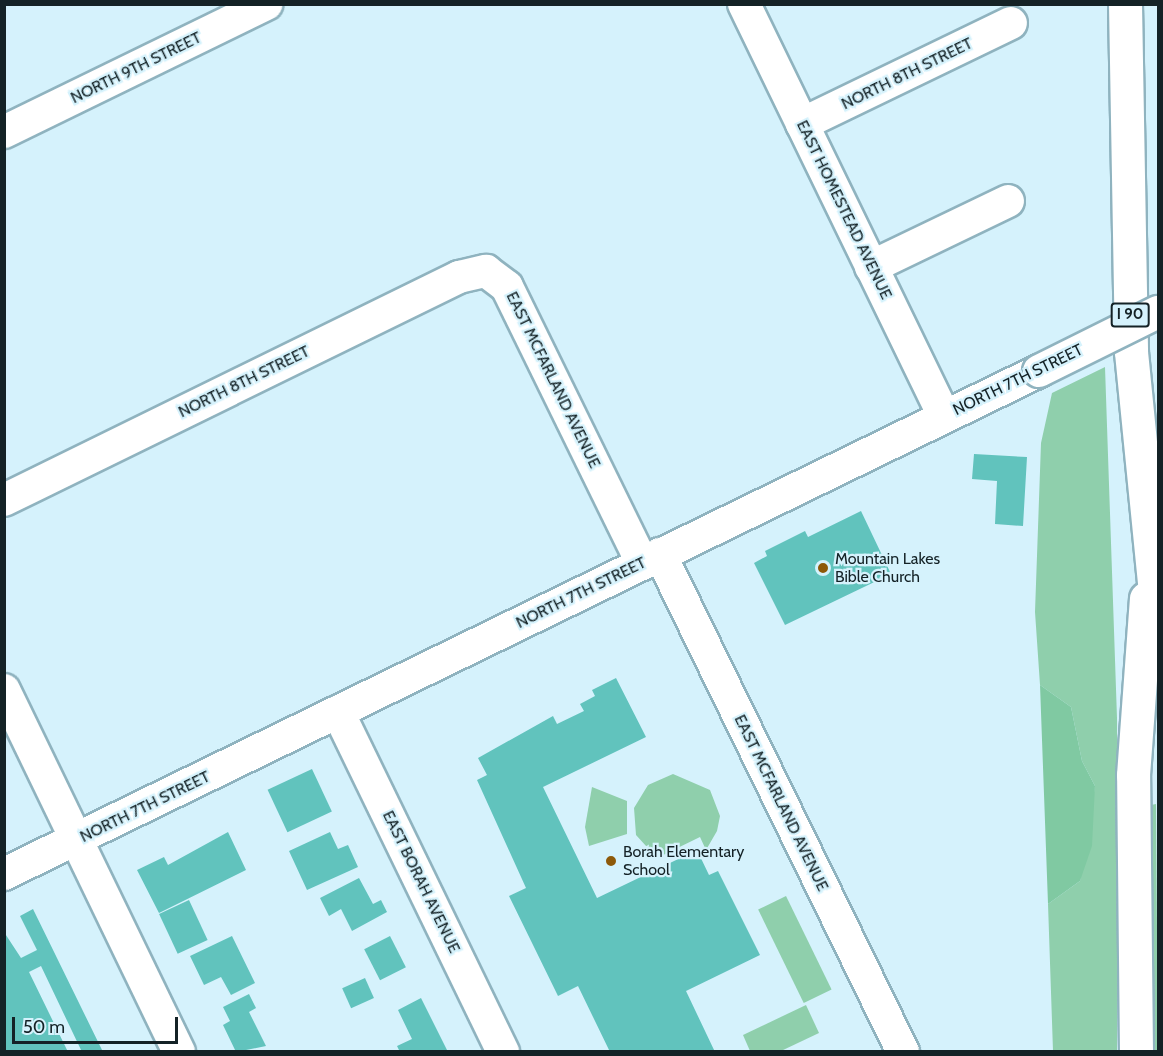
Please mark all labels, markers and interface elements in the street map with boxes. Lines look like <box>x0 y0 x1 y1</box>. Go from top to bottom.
street label: NORTH 9TH STREET <box>68 28 204 108</box>
street label: NORTH 8TH STREET <box>838 34 976 114</box>
street label: EAST HOMESTEAD AVENUE <box>792 117 896 303</box>
street label: EAST MCFARLAND AVENUE <box>502 289 604 471</box>
road number: I 90 <box>1110 303 1150 327</box>
street label: NORTH 7TH STREET <box>950 340 1086 420</box>
street label: NORTH 8TH STREET <box>175 342 313 422</box>
place label: Mountain Lakes Bible Church <box>835 549 940 587</box>
street label: NORTH 7TH STREET <box>513 553 649 633</box>
marker: Mountain Lakes Bible Church <box>816 561 830 575</box>
street label: EAST MCFARLAND AVENUE <box>730 712 832 894</box>
street label: NORTH 7TH STREET <box>77 767 213 847</box>
street label: EAST BORAH AVENUE <box>378 808 464 956</box>
place label: Borah Elementary School <box>623 842 744 880</box>
marker: Borah Elementary School <box>604 854 618 868</box>
scale bar <box>15 1005 182 1043</box>
text: 50 m <box>23 1016 65 1038</box>

